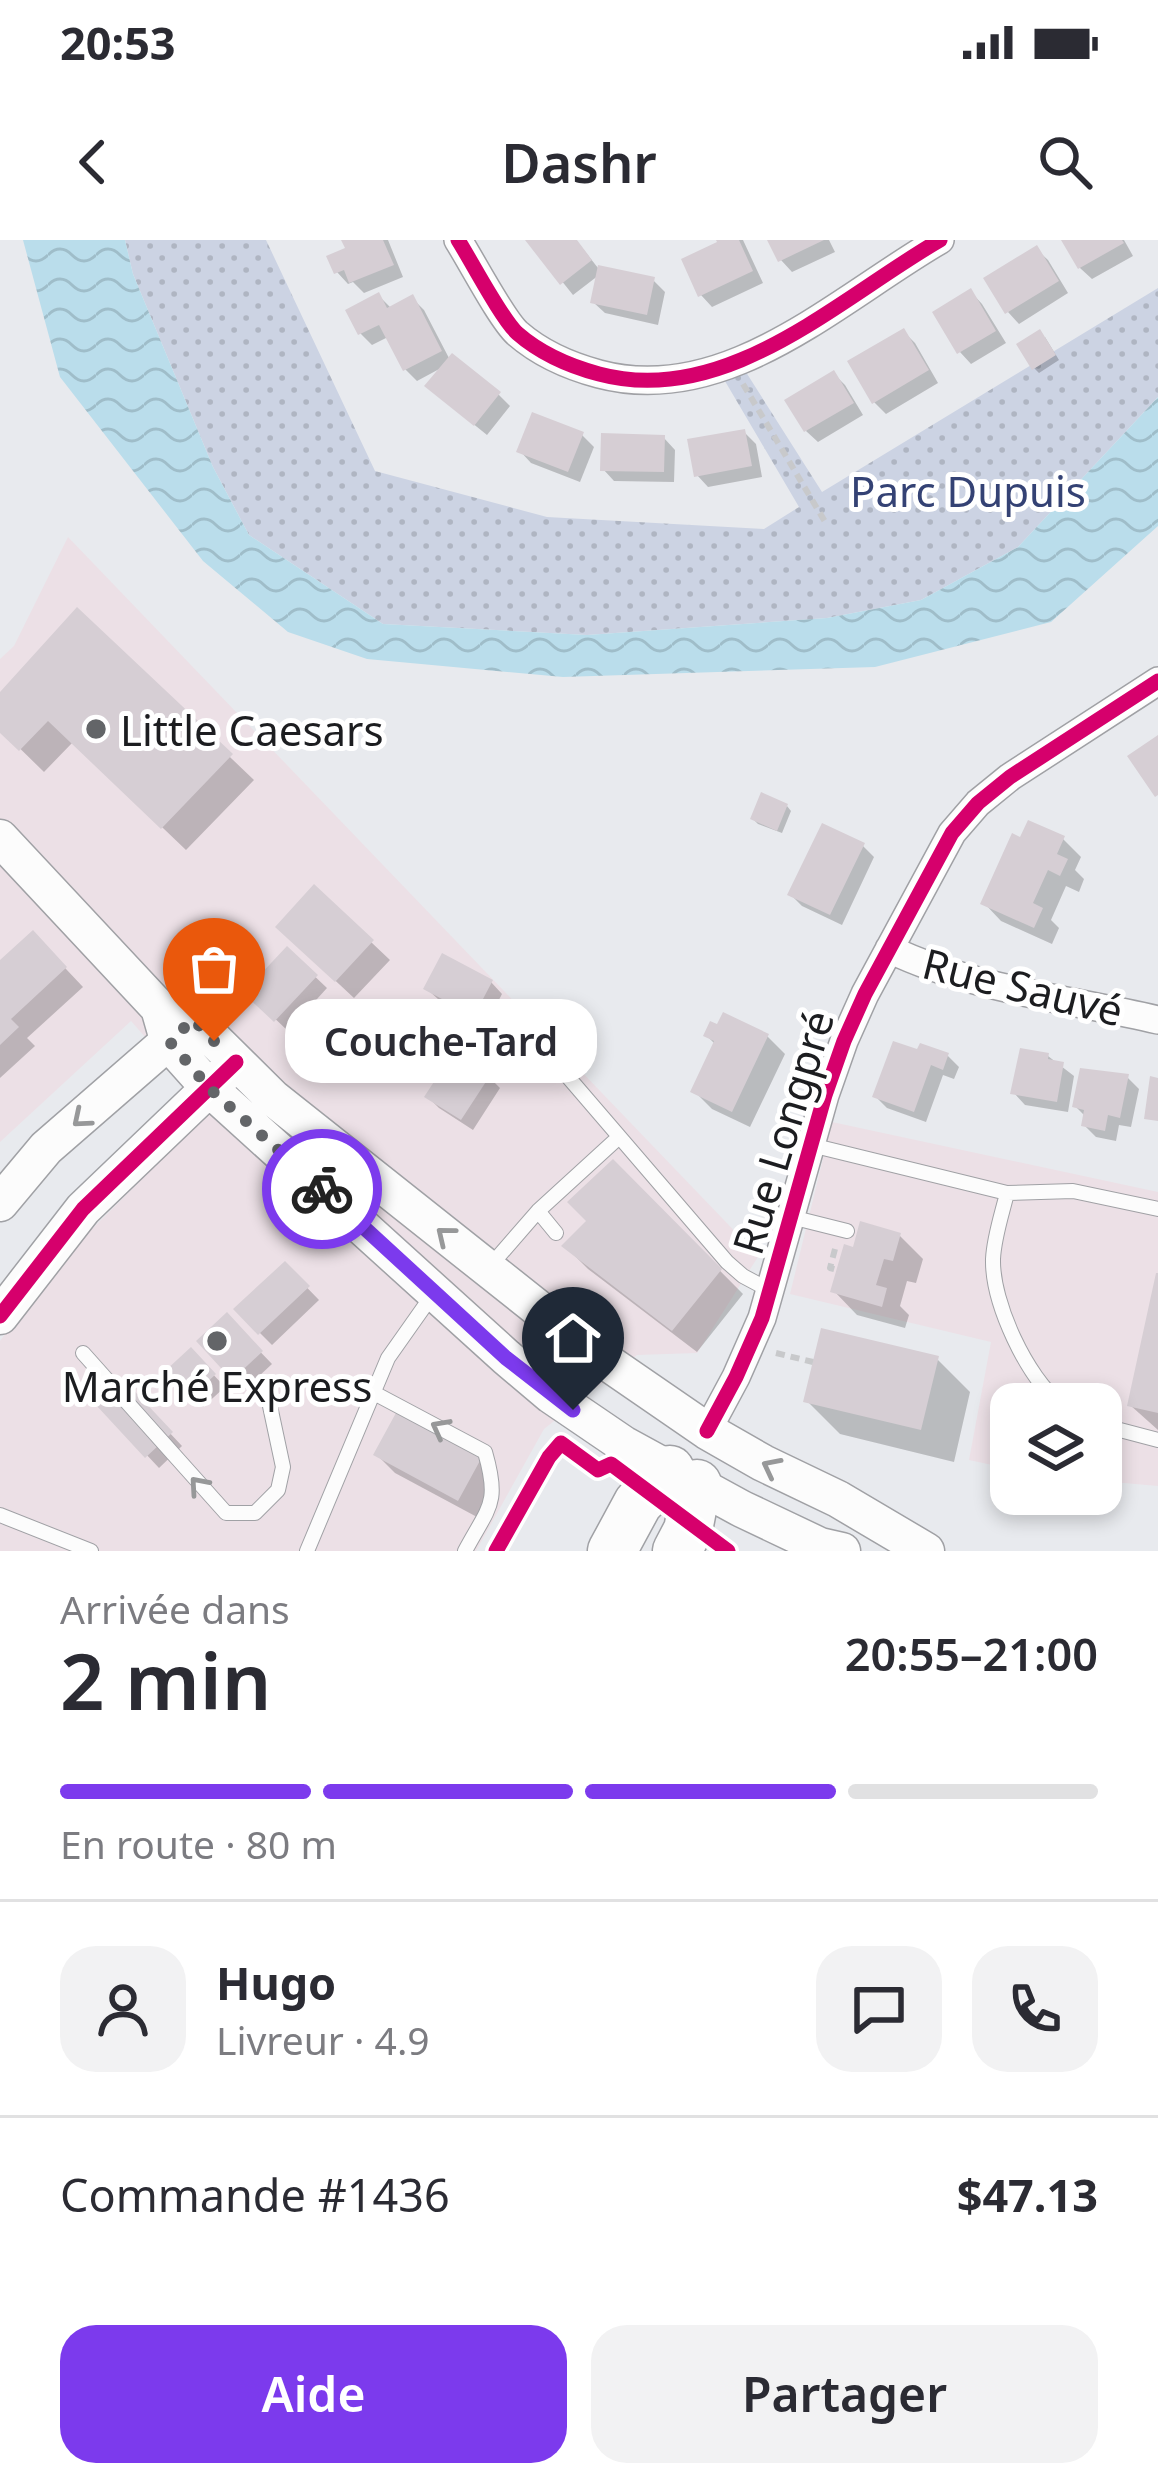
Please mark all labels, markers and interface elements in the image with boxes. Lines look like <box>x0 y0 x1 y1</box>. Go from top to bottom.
text: 20:53 <box>60 12 176 73</box>
text: Dashr <box>501 125 657 199</box>
icon: back <box>60 129 126 195</box>
icon: search <box>1032 129 1098 195</box>
park label: Parc Dupuis <box>850 462 1086 519</box>
place label: Little Caesars <box>120 701 384 758</box>
marker: Little Caesars <box>83 716 109 742</box>
pin <box>163 918 265 1041</box>
street label: Rue Sauvé <box>917 934 1129 1038</box>
icon: bag <box>181 936 247 1002</box>
callout: Couche-Tard <box>286 999 598 1083</box>
street label: Rue Longpré <box>718 1003 846 1261</box>
text: Couche-Tard <box>324 1014 558 1067</box>
one-way arrow <box>73 1104 95 1126</box>
courier <box>262 1129 382 1249</box>
icon: bike <box>289 1156 355 1222</box>
one-way arrow <box>437 1228 459 1249</box>
pin <box>522 1287 624 1410</box>
icon: home <box>540 1305 606 1371</box>
marker: Marché Express <box>204 1328 230 1354</box>
place label: Marché Express <box>62 1357 372 1414</box>
map controls <box>990 1383 1122 1515</box>
button: layers <box>990 1383 1122 1515</box>
one-way arrow <box>431 1419 452 1442</box>
one-way arrow <box>762 1459 784 1482</box>
one-way arrow <box>191 1477 212 1499</box>
text: Arrivée dans <box>60 1582 290 1635</box>
text: 20:55–21:00 <box>845 1623 1098 1684</box>
text: 2 min <box>60 1627 272 1733</box>
text: En route · 80 m <box>60 1817 337 1870</box>
button: person <box>60 1946 186 2072</box>
button: chat <box>816 1946 942 2072</box>
button: phone <box>972 1946 1098 2072</box>
text: Hugo <box>216 1952 336 2013</box>
text: Livreur · 4.9 <box>216 2013 430 2066</box>
text: Commande #1436 <box>60 2164 450 2225</box>
text: $47.13 <box>957 2164 1098 2225</box>
button: Aide <box>60 2325 567 2463</box>
button: Partager <box>591 2325 1098 2463</box>

